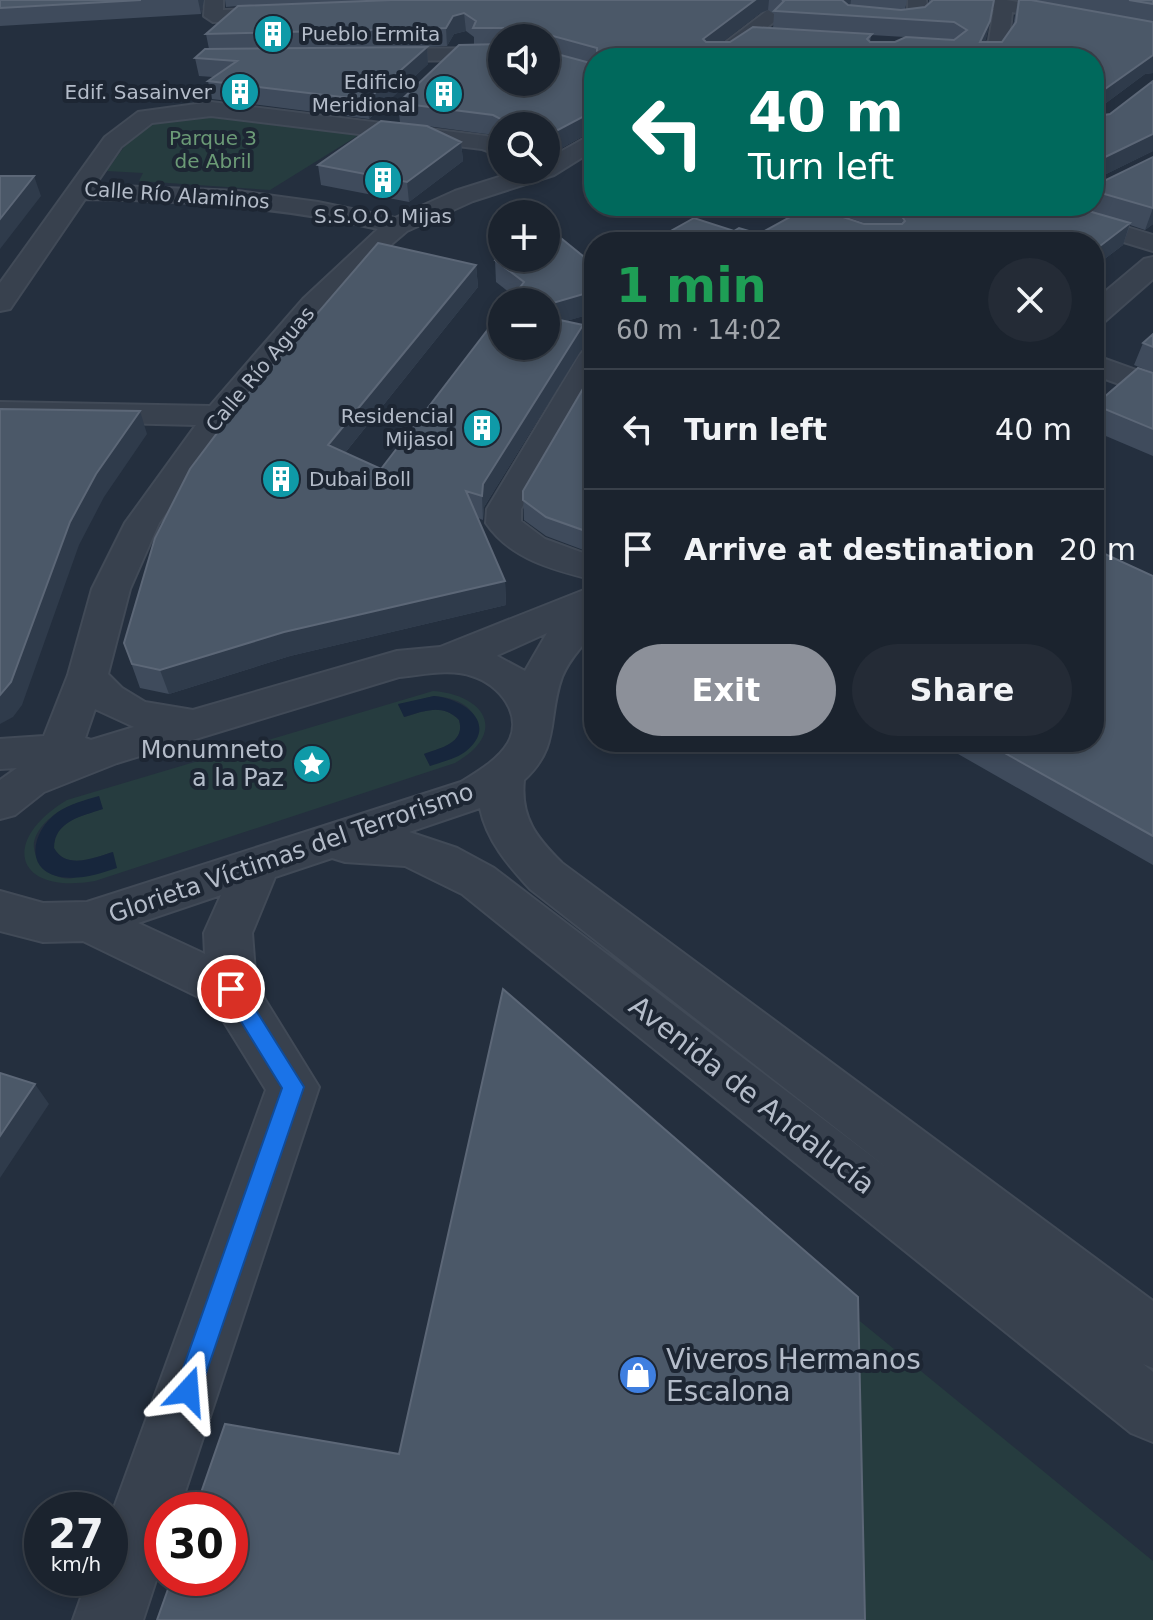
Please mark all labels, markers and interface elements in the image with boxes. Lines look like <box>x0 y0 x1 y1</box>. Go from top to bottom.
building icon: Pueblo Ermita <box>252 13 294 55</box>
place label: Pueblo Ermita <box>301 22 440 46</box>
map controls <box>488 24 560 360</box>
button: sound <box>488 24 560 96</box>
place label: Edificio Meridional <box>312 70 416 117</box>
building icon: Edif. Sasainver <box>219 71 261 113</box>
building icon: Edificio Meridional <box>423 73 465 115</box>
text: 40 m <box>748 79 904 144</box>
place label: Edif. Sasainver <box>65 80 213 104</box>
icon: left <box>616 80 720 184</box>
button: search <box>488 112 560 184</box>
park label: Parque 3 de Abril <box>169 126 257 173</box>
text: Turn left <box>748 146 894 187</box>
building icon: S.S.O.O. Mijas <box>362 159 404 201</box>
street label: Calle Río Alaminos <box>83 177 271 213</box>
button: + <box>488 200 560 272</box>
place label: S.S.O.O. Mijas <box>314 204 452 228</box>
text: 1 min <box>616 257 767 313</box>
button: close <box>988 258 1072 342</box>
button: − <box>488 288 560 360</box>
street label: Calle Río Aguas <box>201 302 319 436</box>
text: 60 m · 14:02 <box>616 315 782 345</box>
place label: Residencial Mijasol <box>341 404 454 451</box>
building icon: Residencial Mijasol <box>461 407 503 449</box>
icon: left <box>616 407 660 451</box>
text: Turn left <box>684 412 827 447</box>
text: 40 m <box>995 412 1072 447</box>
building icon: Dubai Boll <box>260 458 302 500</box>
place label: Dubai Boll <box>309 467 411 491</box>
icon: arrive <box>616 527 660 571</box>
text: Arrive at destination <box>684 532 1035 567</box>
text: 20 m <box>1059 532 1136 567</box>
button: Exit <box>616 644 836 736</box>
button: Share <box>852 644 1072 736</box>
place label: Monumneto a la Paz <box>141 736 284 792</box>
place icon: Monumneto a la Paz <box>291 743 333 785</box>
street label: Glorieta Víctimas del Terrorismo <box>105 777 477 929</box>
pin <box>197 955 265 1023</box>
icon: arrive <box>209 967 253 1011</box>
street label: Avenida de Andalucía <box>623 989 881 1201</box>
place label: Viveros Hermanos Escalona <box>666 1343 921 1408</box>
position arrow <box>146 1349 230 1433</box>
shop icon: Viveros Hermanos Escalona <box>617 1354 659 1396</box>
speed limit sign: 30 <box>144 1492 248 1596</box>
text: 27 <box>48 1511 104 1557</box>
text: km/h <box>51 1552 101 1576</box>

